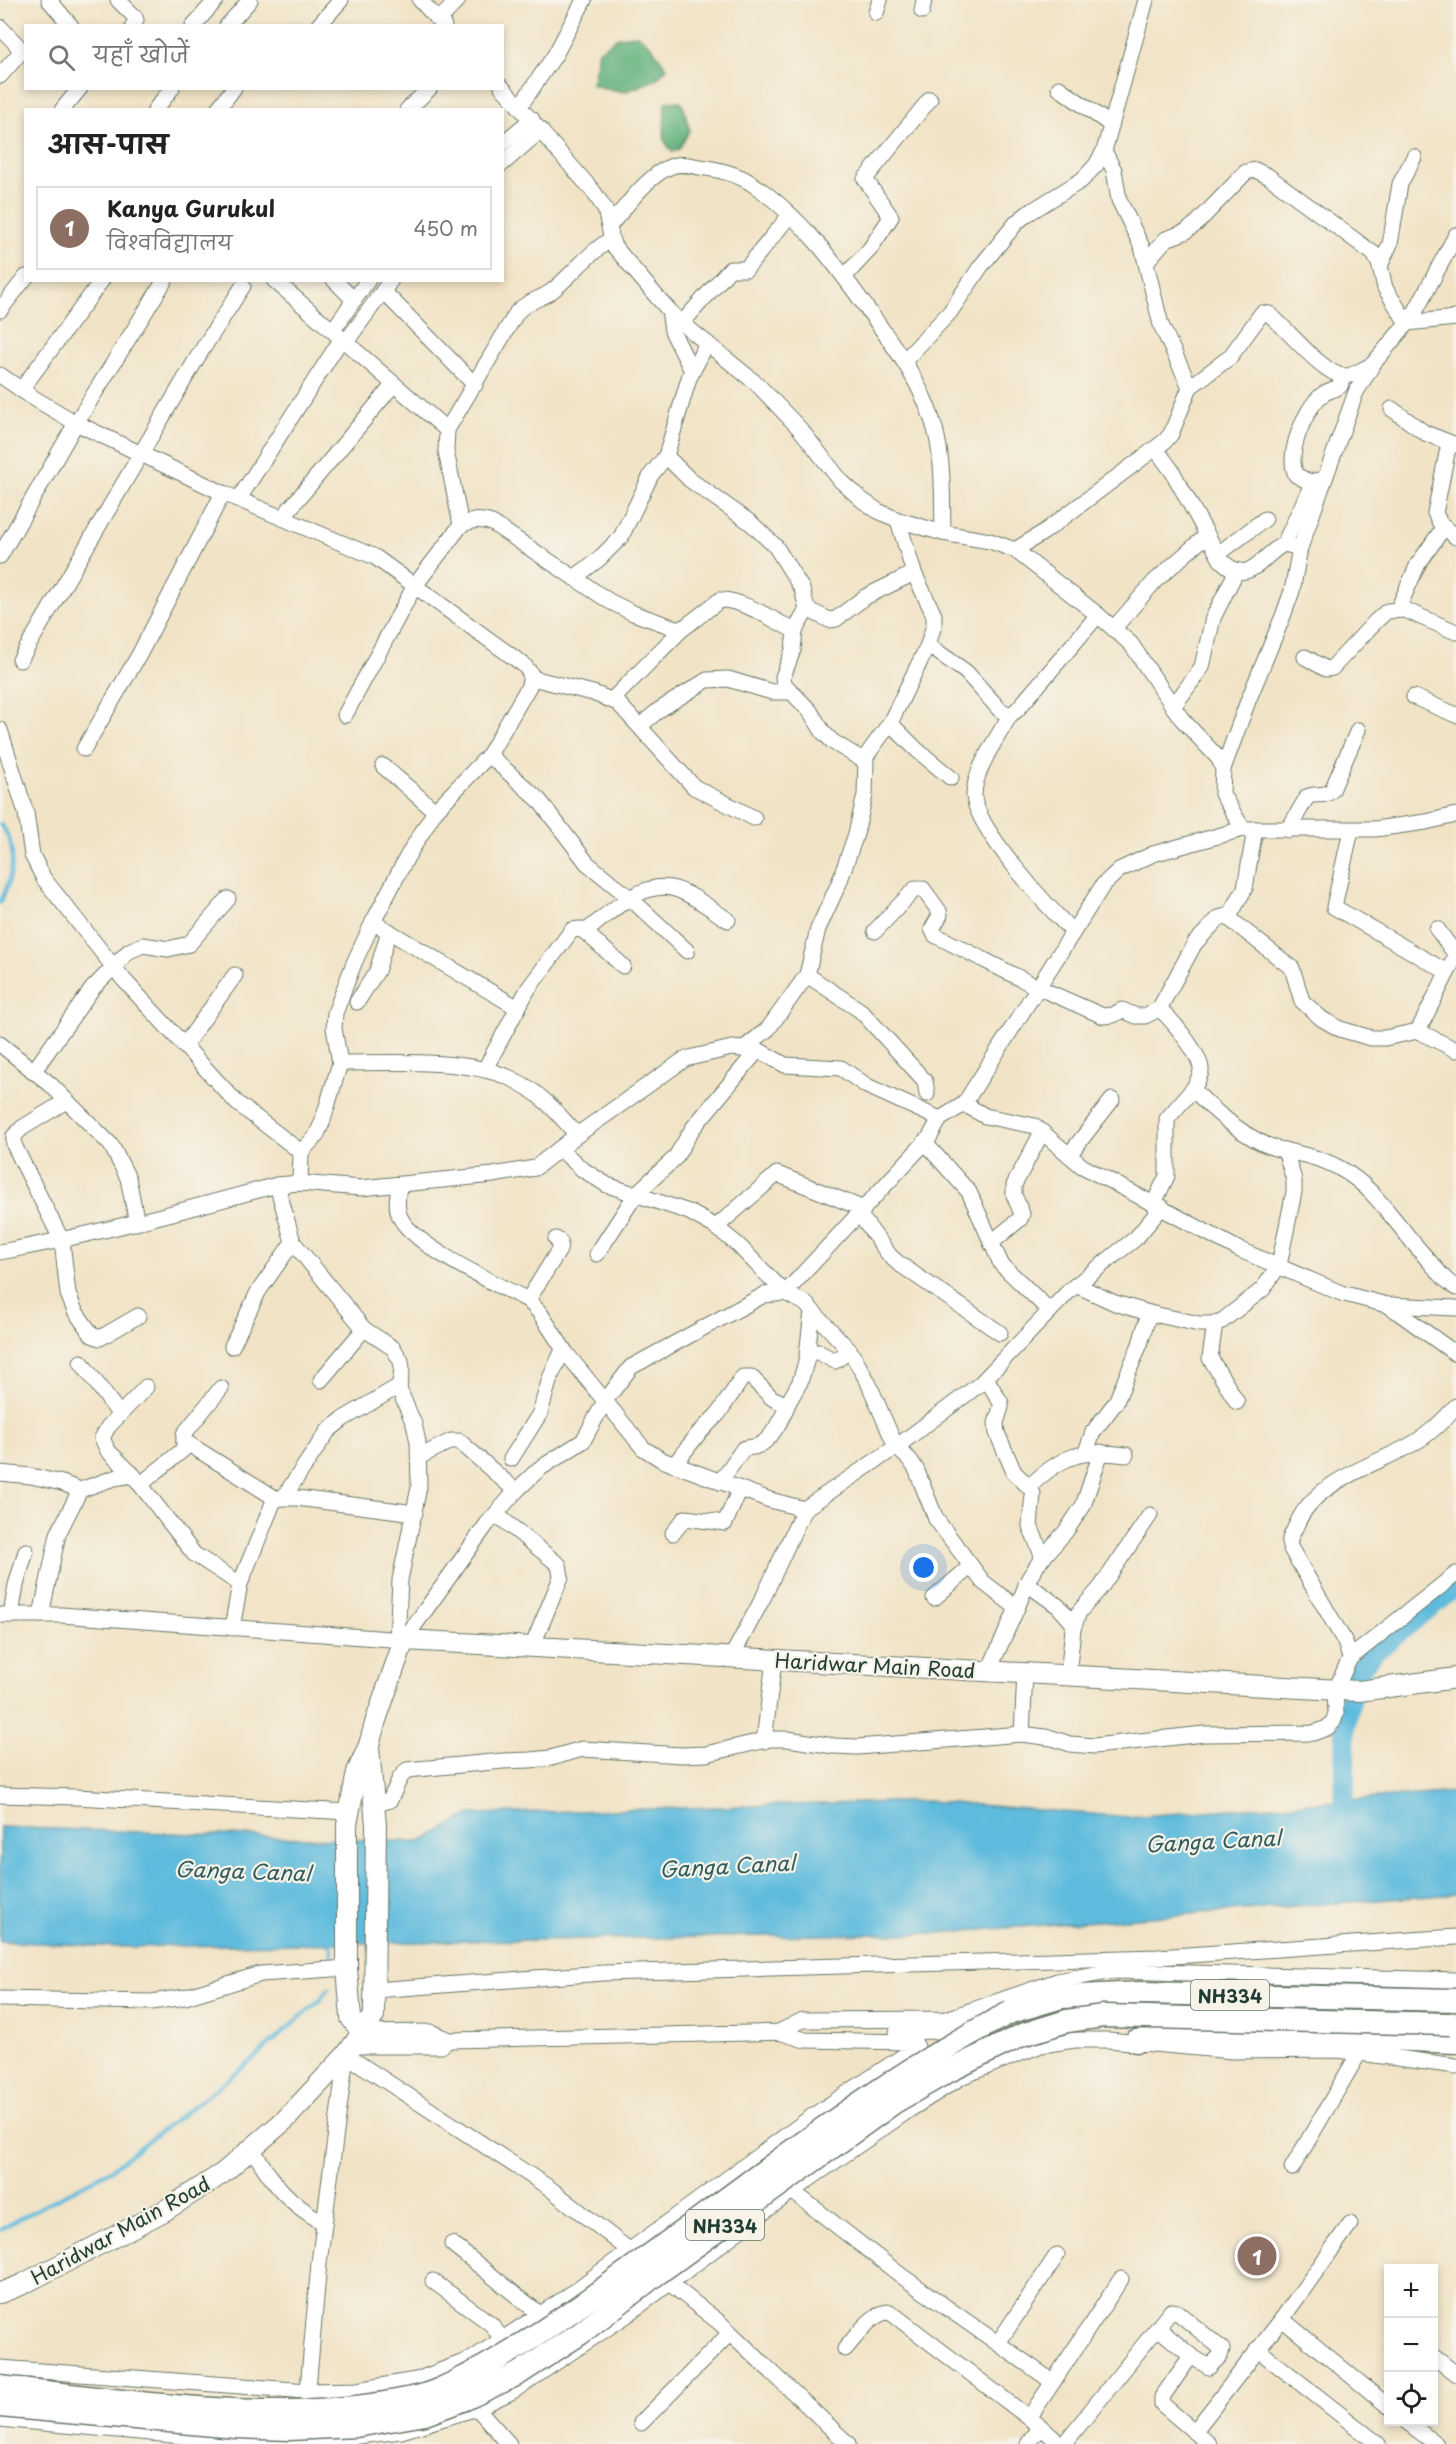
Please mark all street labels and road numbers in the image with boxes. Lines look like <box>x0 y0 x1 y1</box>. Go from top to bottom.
street label: Haridwar Main Road <box>774 1645 976 1685</box>
road number: NH334 <box>1191 1980 1269 2010</box>
street label: Haridwar Main Road <box>25 2168 215 2292</box>
road number: NH334 <box>686 2210 764 2240</box>

